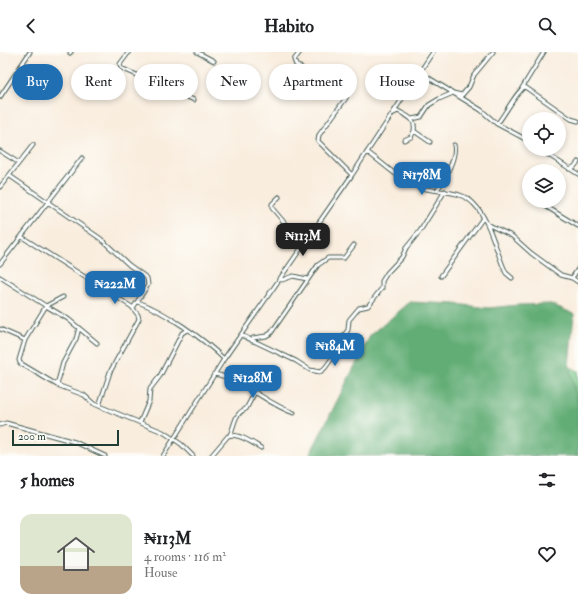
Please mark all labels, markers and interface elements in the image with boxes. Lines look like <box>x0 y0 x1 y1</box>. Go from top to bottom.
icon: back <box>20 15 42 37</box>
text: Habito <box>264 15 314 38</box>
icon: search <box>536 15 558 37</box>
chip: Buy <box>12 64 63 100</box>
chip: Rent <box>71 64 126 100</box>
chip: Filters <box>134 64 198 100</box>
chip: New <box>206 64 261 100</box>
chip: Apartment <box>269 64 357 100</box>
chip: House <box>365 64 429 100</box>
map controls <box>522 112 566 208</box>
button: locate <box>522 112 566 156</box>
pin: ₦178M <box>394 162 450 196</box>
button: layers <box>522 164 566 208</box>
text: ₦178M <box>403 167 441 183</box>
pin: ₦113M <box>275 223 331 257</box>
text: ₦113M <box>285 228 321 244</box>
pin: ₦222M <box>87 271 143 305</box>
text: ₦222M <box>94 276 136 292</box>
pin: ₦184M <box>307 333 363 367</box>
text: ₦184M <box>315 338 355 354</box>
pin: ₦128M <box>225 365 281 399</box>
text: ₦128M <box>233 370 273 386</box>
scale bar <box>12 428 119 447</box>
text: 200 m <box>18 430 46 443</box>
icon: filters <box>536 469 558 491</box>
text: 5 homes <box>20 470 74 491</box>
text: ₦113M <box>144 528 191 549</box>
icon: home <box>52 530 100 578</box>
icon: heart <box>536 543 558 565</box>
text: 4 rooms · 116 m² <box>144 549 226 565</box>
text: House <box>144 565 177 581</box>

